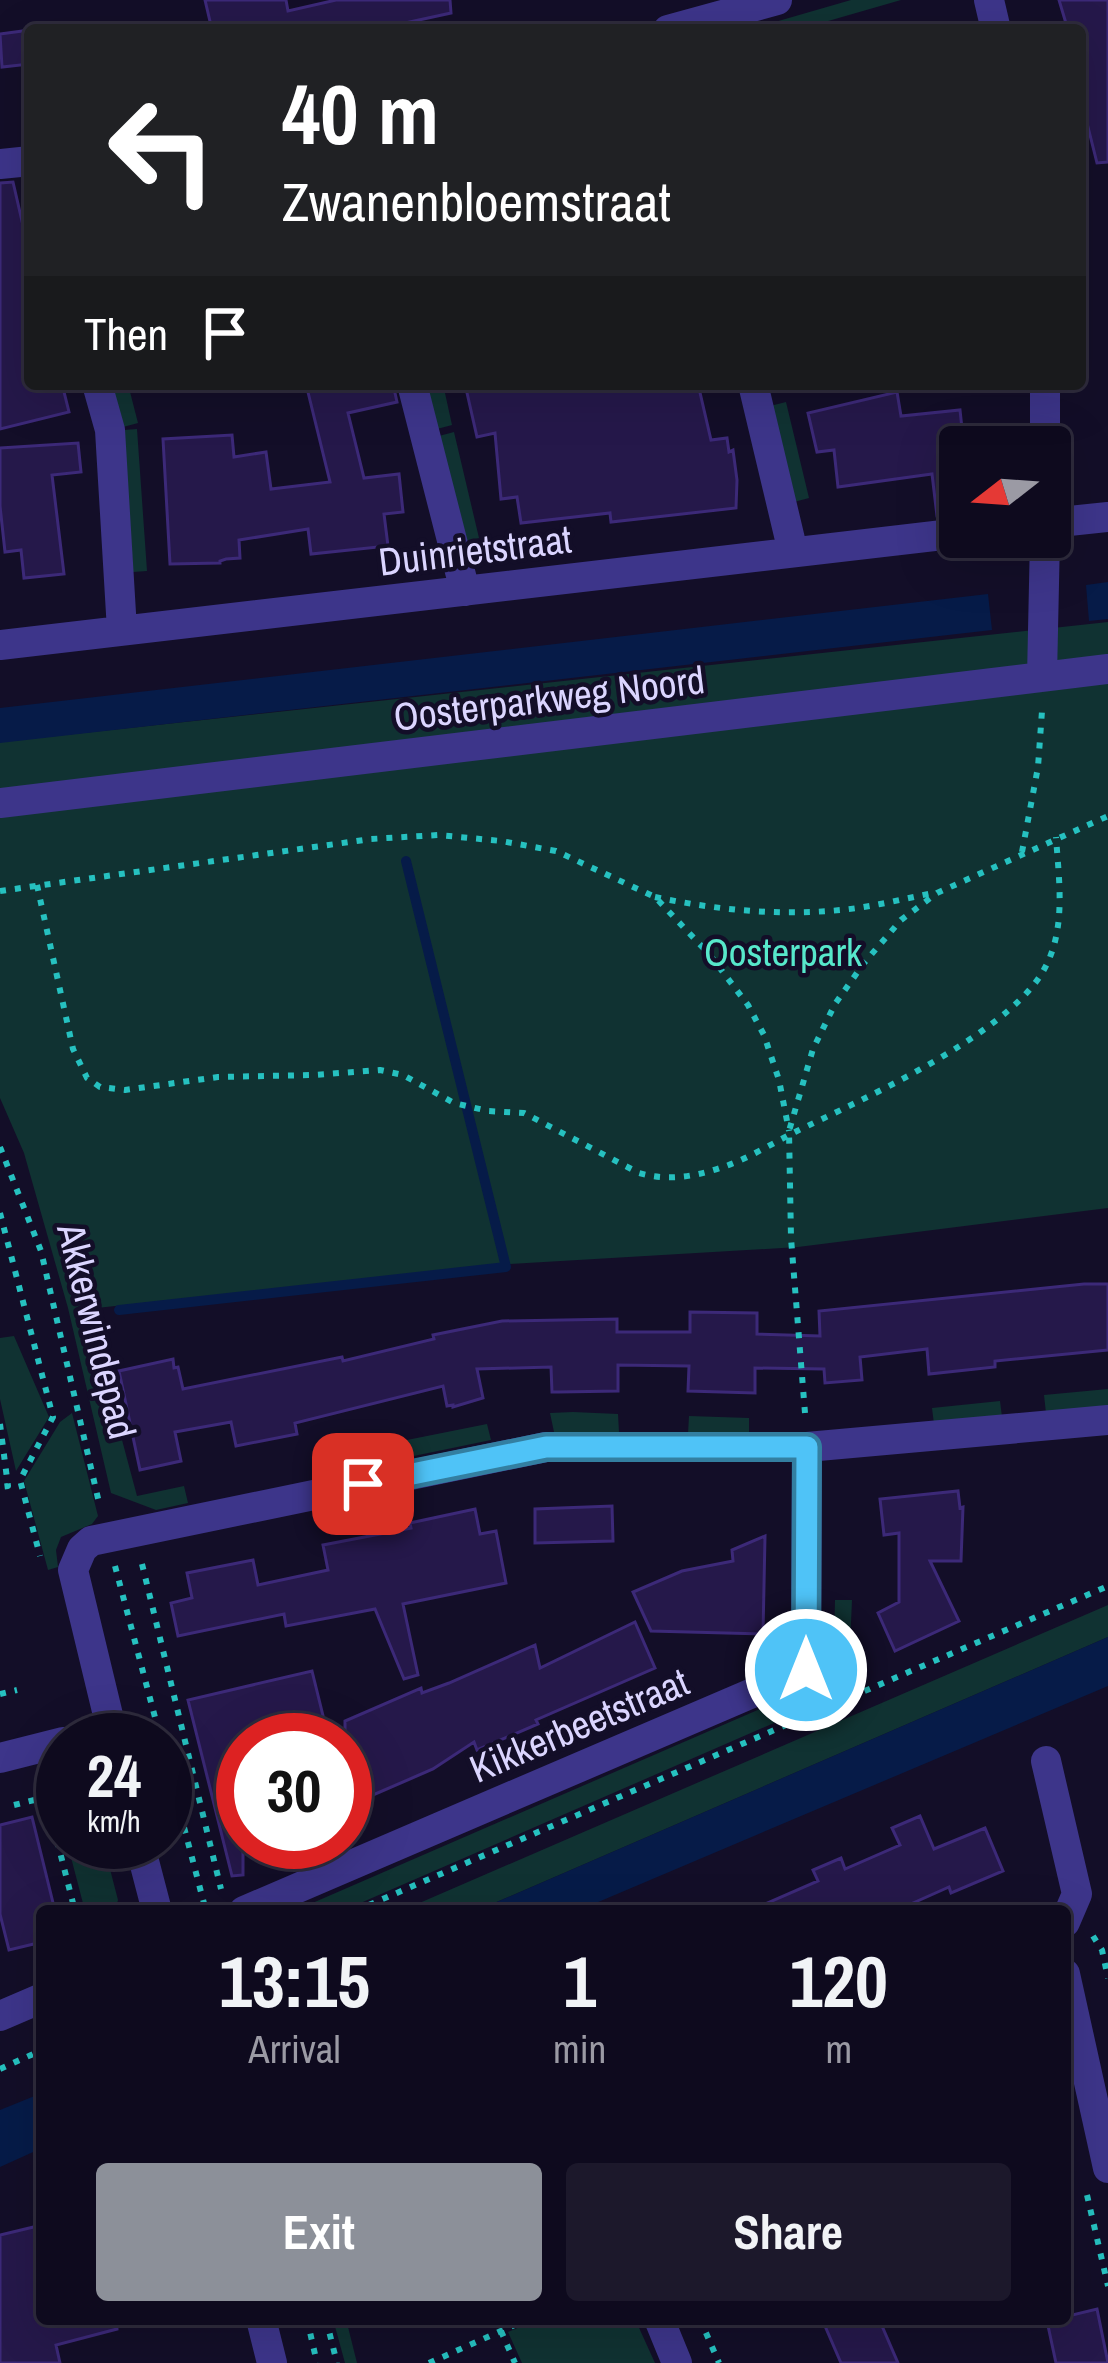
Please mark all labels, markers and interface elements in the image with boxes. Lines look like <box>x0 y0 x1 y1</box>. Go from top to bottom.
text: 40 m <box>282 57 439 170</box>
icon: left <box>84 72 240 228</box>
text: Zwanenbloemstraat <box>282 165 671 238</box>
icon: arrive <box>192 300 258 366</box>
text: Then <box>84 303 168 364</box>
north arrow <box>939 426 1071 558</box>
map controls <box>939 426 1071 558</box>
street label: Duinrietstraat <box>376 512 574 588</box>
street label: Oosterparkweg Noord <box>391 653 707 743</box>
park label: Oosterpark <box>704 926 863 978</box>
street label: Akkerwindepad <box>45 1217 149 1444</box>
pin <box>312 1433 414 1535</box>
icon: arrive <box>330 1451 396 1517</box>
position arrow <box>743 1607 869 1733</box>
street label: Kikkerbeetstraat <box>462 1656 696 1794</box>
speed limit sign: 30 <box>216 1713 372 1869</box>
text: 24 <box>87 1735 141 1816</box>
text: km/h <box>87 1801 141 1841</box>
text: 13:15 <box>219 1932 370 2029</box>
text: 1 <box>563 1932 596 2029</box>
text: 120 <box>789 1932 888 2029</box>
text: Arrival <box>248 2023 341 2075</box>
text: min <box>553 2023 606 2075</box>
text: m <box>825 2023 852 2075</box>
button: Exit <box>96 2163 542 2301</box>
button: Share <box>566 2163 1011 2301</box>

